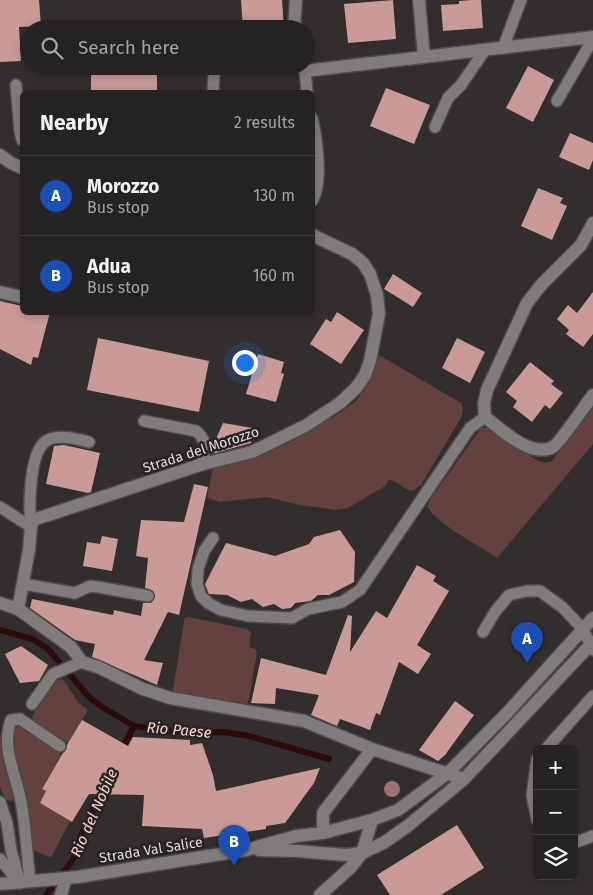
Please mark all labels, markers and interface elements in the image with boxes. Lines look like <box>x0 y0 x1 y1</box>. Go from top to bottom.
search box <box>20 20 315 75</box>
icon: search <box>38 34 66 62</box>
text: Search here <box>78 36 179 59</box>
text: Nearby <box>40 110 108 136</box>
text: 2 results <box>234 113 295 132</box>
text: Morozzo <box>87 175 159 198</box>
text: A <box>51 186 61 205</box>
text: 130 m <box>253 186 295 205</box>
text: Bus stop <box>87 198 150 217</box>
text: Adua <box>87 255 131 278</box>
text: B <box>51 266 61 285</box>
text: 160 m <box>253 266 295 285</box>
text: Bus stop <box>87 278 150 297</box>
your location <box>232 350 258 376</box>
street label: Strada del Morozzo <box>141 423 261 477</box>
pin: A <box>511 622 543 663</box>
water label: Rio Paese <box>146 718 212 742</box>
map controls <box>533 745 578 880</box>
button: + <box>533 745 578 790</box>
water label: Rio del Nobile <box>67 766 121 860</box>
button: − <box>533 790 578 835</box>
pin: B <box>218 825 250 866</box>
street label: Strada Val Salice <box>98 833 204 867</box>
button: layers <box>533 835 578 880</box>

